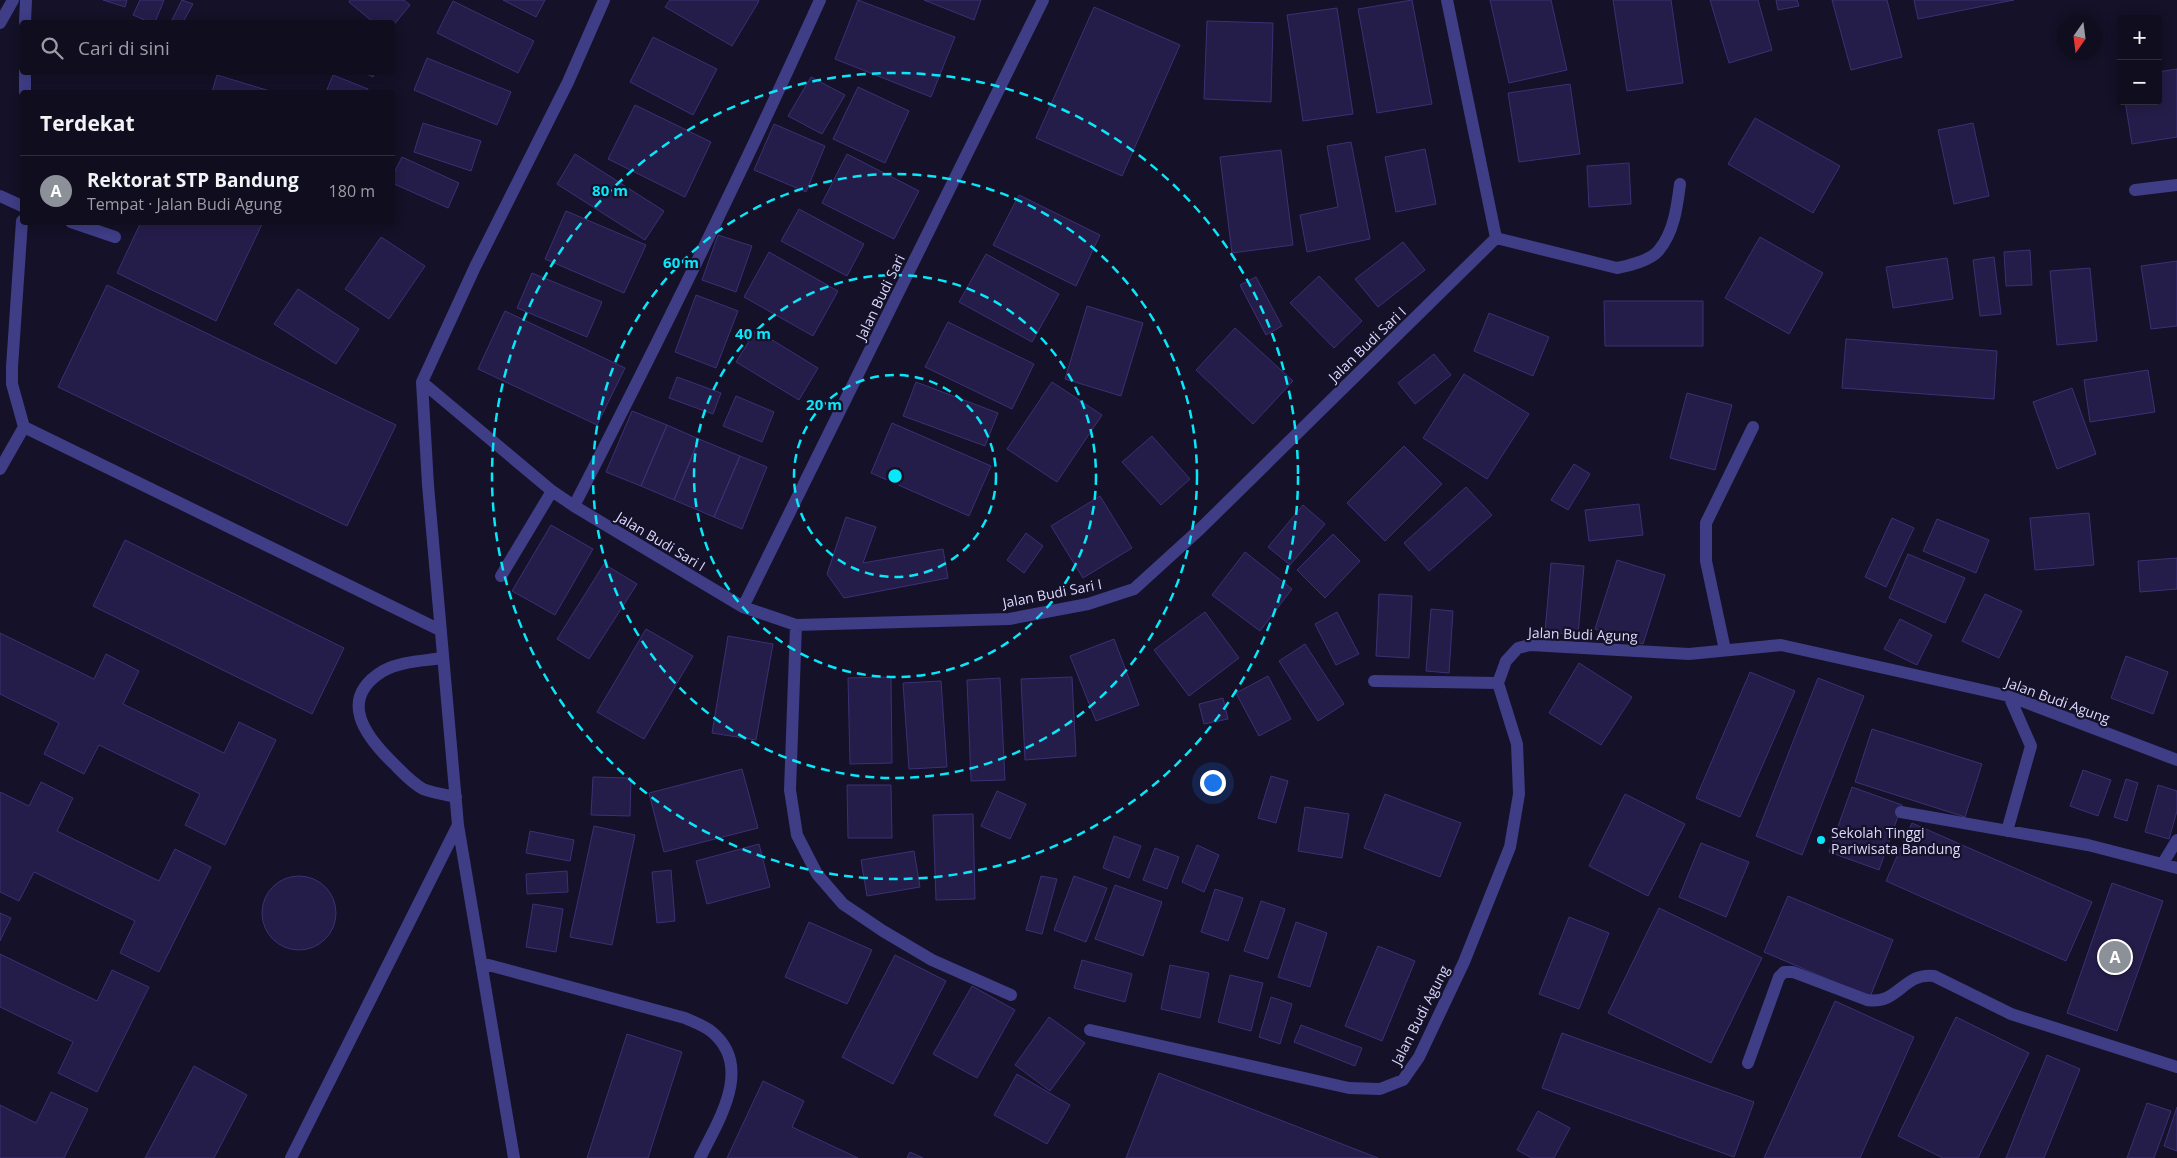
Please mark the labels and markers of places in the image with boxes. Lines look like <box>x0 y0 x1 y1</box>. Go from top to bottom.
centre of rings <box>886 467 904 485</box>
place label: Sekolah Tinggi Pariwisata Bandung <box>1831 823 1961 858</box>
marker: Sekolah Tinggi Pariwisata Bandung <box>1815 834 1827 846</box>
pin: A <box>2099 938 2131 976</box>

